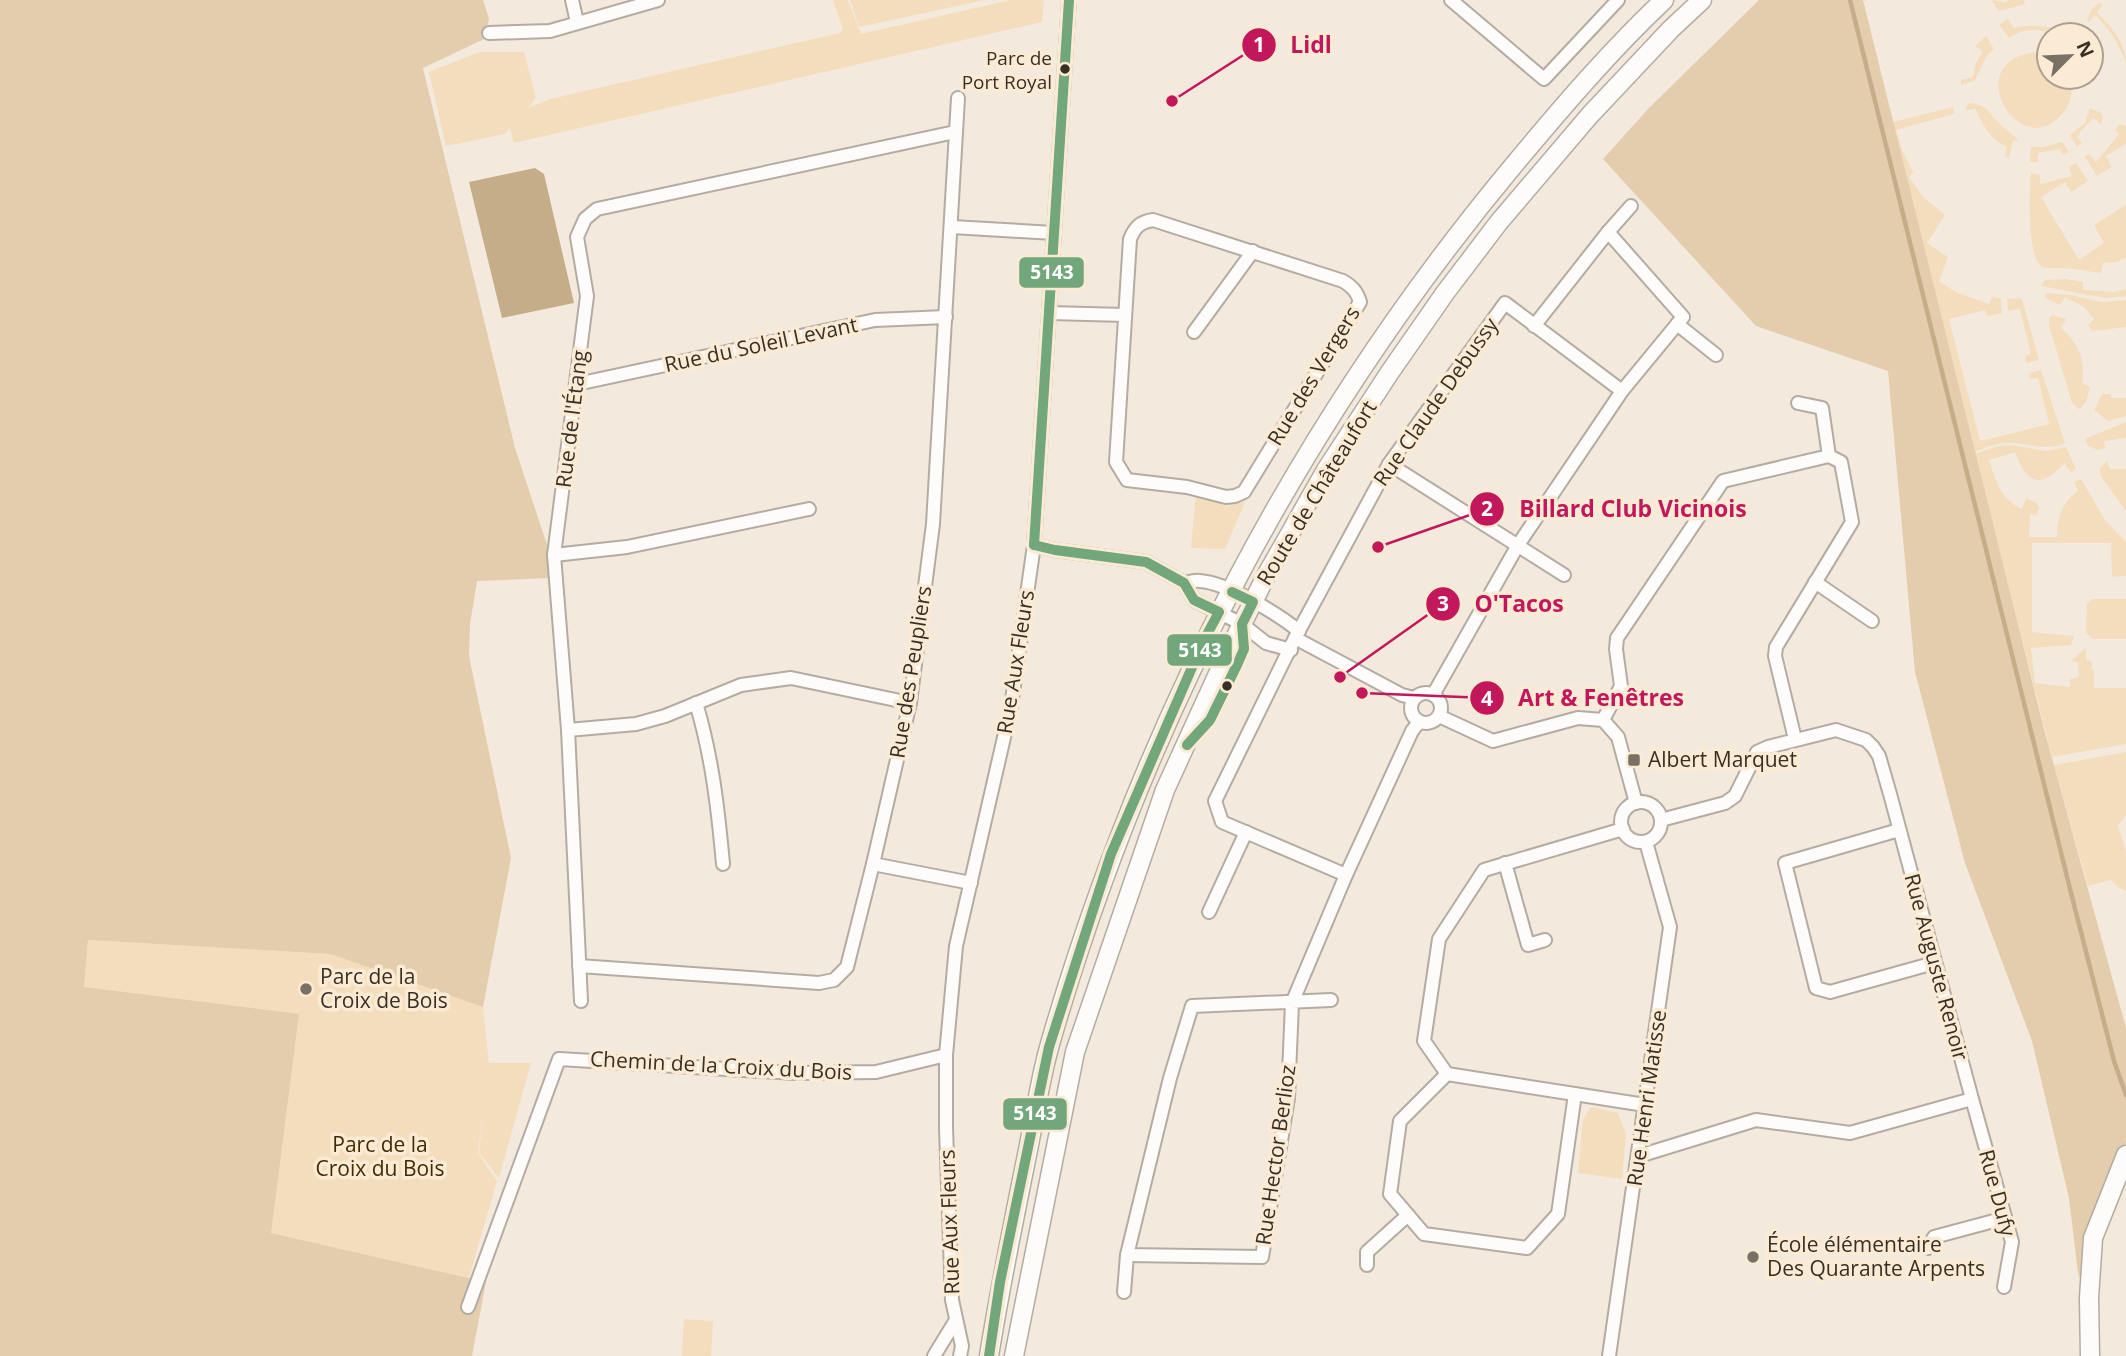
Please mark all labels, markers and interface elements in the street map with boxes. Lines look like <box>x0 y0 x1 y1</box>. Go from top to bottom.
north arrow <box>2035 21 2105 91</box>
callout: Lidl <box>1241 23 1346 67</box>
text: Lidl <box>1290 28 1332 60</box>
text: 1 <box>1253 30 1265 58</box>
text: N <box>2071 37 2101 61</box>
place label: Parc de Port Royal <box>962 45 1052 95</box>
marker: Parc de Port Royal <box>1058 62 1072 76</box>
line badge: 5143 <box>1018 256 1085 289</box>
text: 5143 <box>1030 259 1074 285</box>
street label: Rue des Vergers <box>1260 301 1366 450</box>
street label: Rue du Soleil Levant <box>662 310 860 378</box>
street label: Rue Claude Debussy <box>1366 311 1504 491</box>
street label: Rue de l'Étang <box>549 349 593 489</box>
street label: Route de Châteaufort <box>1250 395 1382 590</box>
callout: Billard Club Vicinois <box>1470 487 1760 531</box>
text: Billard Club Vicinois <box>1519 492 1747 524</box>
text: 2 <box>1481 494 1493 522</box>
callout: O'Tacos <box>1426 582 1578 626</box>
street label: Rue des Peupliers <box>883 584 937 760</box>
text: O'Tacos <box>1474 587 1564 619</box>
street label: Rue Aux Fleurs <box>990 588 1040 736</box>
text: 3 <box>1437 589 1449 617</box>
line badge: 5143 <box>1166 633 1233 667</box>
text: 5143 <box>1178 637 1222 663</box>
callout: Art & Fenêtres <box>1469 676 1698 720</box>
unlabelled marker <box>1220 679 1234 693</box>
text: Art & Fenêtres <box>1518 681 1684 713</box>
text: 4 <box>1481 684 1493 712</box>
place label: Albert Marquet <box>1648 745 1797 773</box>
marker: Albert Marquet <box>1626 752 1642 768</box>
street label: Rue Auguste Renoir <box>1899 870 1975 1064</box>
place label: Parc de la Croix de Bois <box>320 962 448 1014</box>
marker: Parc de la Croix de Bois <box>298 981 314 997</box>
street label: Rue Henri Matisse <box>1620 1008 1672 1188</box>
street label: Chemin de la Croix du Bois <box>589 1044 853 1086</box>
street label: Rue Hector Berlioz <box>1249 1063 1302 1247</box>
line badge: 5143 <box>1002 1097 1068 1131</box>
text: 5143 <box>1013 1100 1057 1126</box>
park label: Parc de la Croix du Bois <box>316 1130 444 1182</box>
street label: Rue Dufy <box>1973 1146 2023 1240</box>
street label: Rue Aux Fleurs <box>932 1149 966 1295</box>
place label: École élémentaire Des Quarante Arpents <box>1767 1230 1985 1282</box>
marker: École élémentaire Des Quarante Arpents <box>1745 1249 1761 1265</box>

